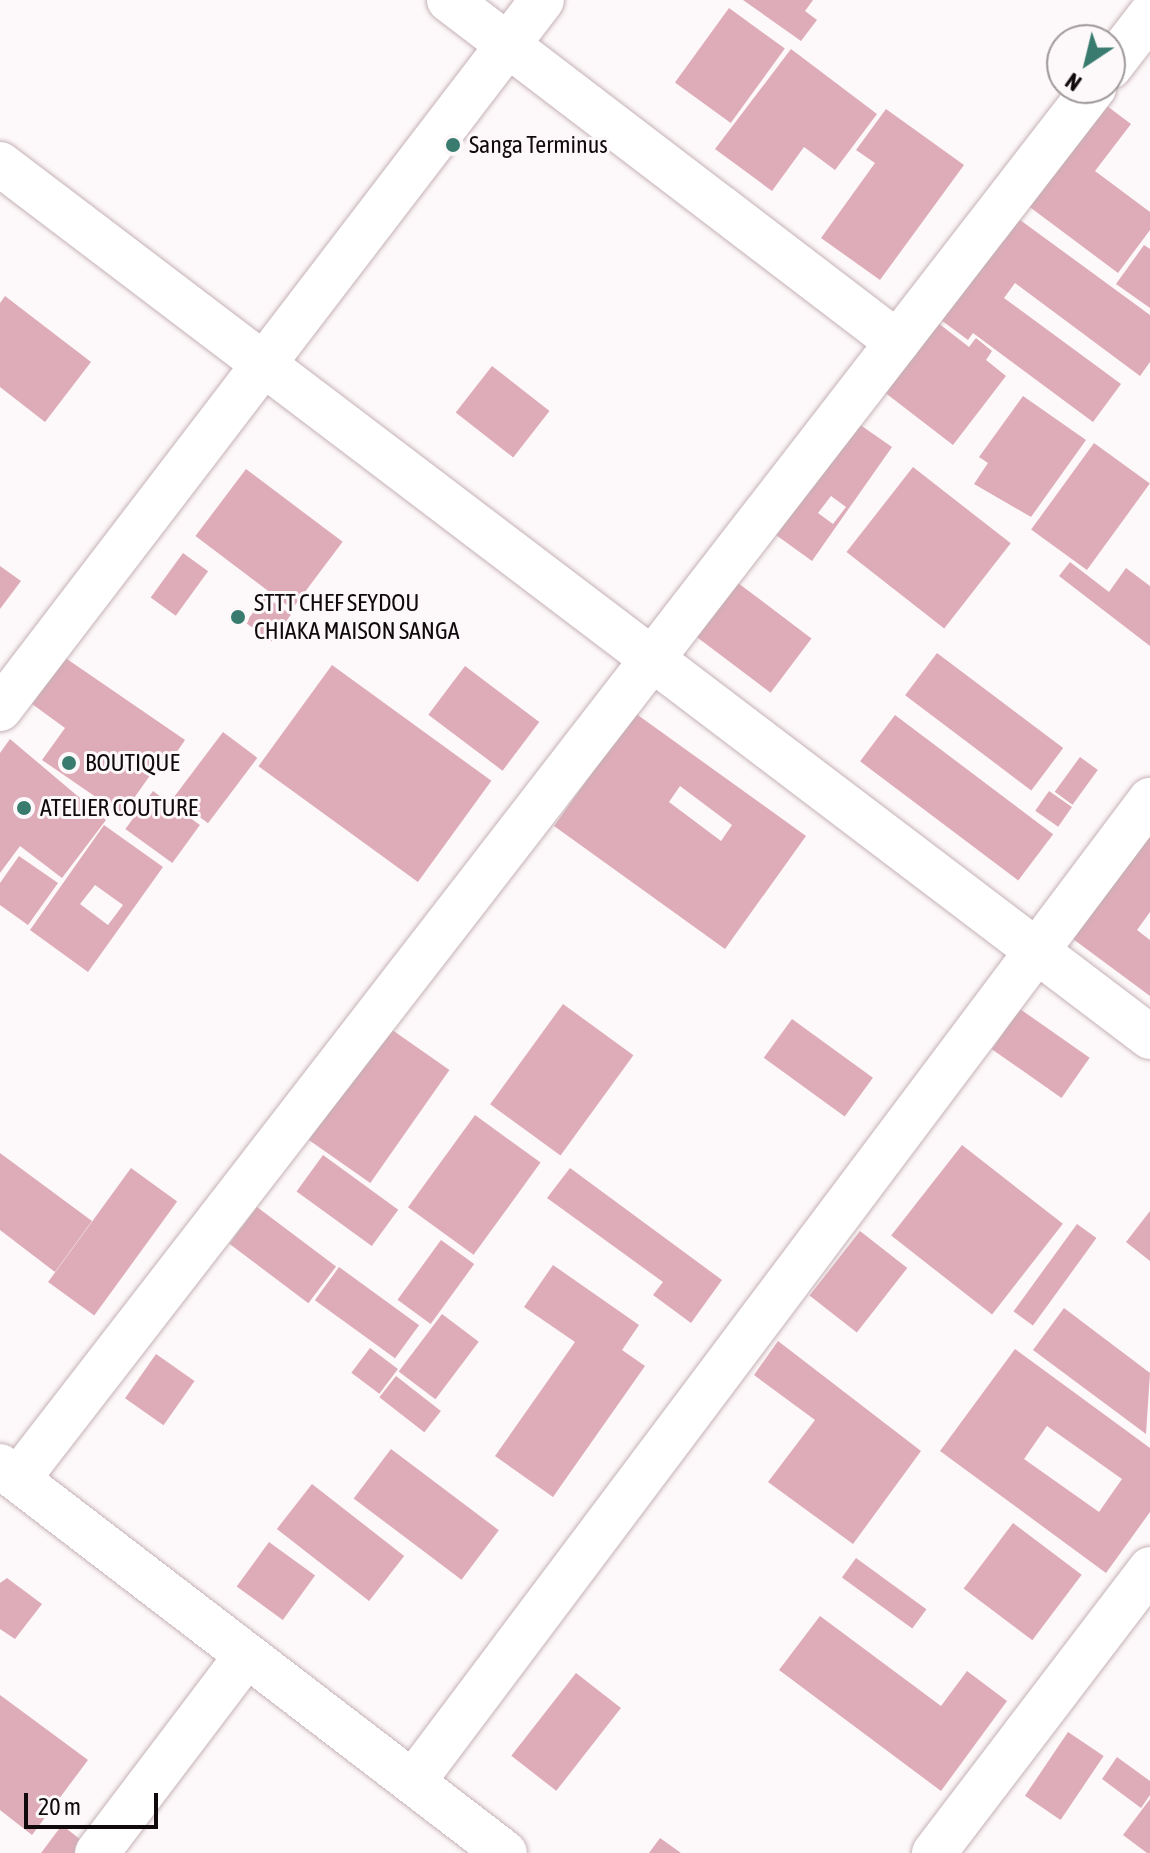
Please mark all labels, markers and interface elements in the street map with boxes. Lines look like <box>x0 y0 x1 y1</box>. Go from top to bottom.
north arrow <box>1046 24 1126 104</box>
text: N <box>1061 68 1086 96</box>
place label: Sanga Terminus <box>469 131 608 159</box>
marker: Sanga Terminus <box>444 136 462 154</box>
place label: STTT CHEF SEYDOU CHIAKA MAISON SANGA <box>254 589 459 645</box>
marker: STTT CHEF SEYDOU CHIAKA MAISON SANGA <box>229 608 247 626</box>
place label: BOUTIQUE <box>85 749 180 777</box>
marker: BOUTIQUE <box>60 754 78 772</box>
place label: ATELIER COUTURE <box>40 794 198 822</box>
marker: ATELIER COUTURE <box>15 799 33 817</box>
scale bar <box>28 1777 162 1827</box>
text: 20 m <box>38 1793 81 1820</box>

